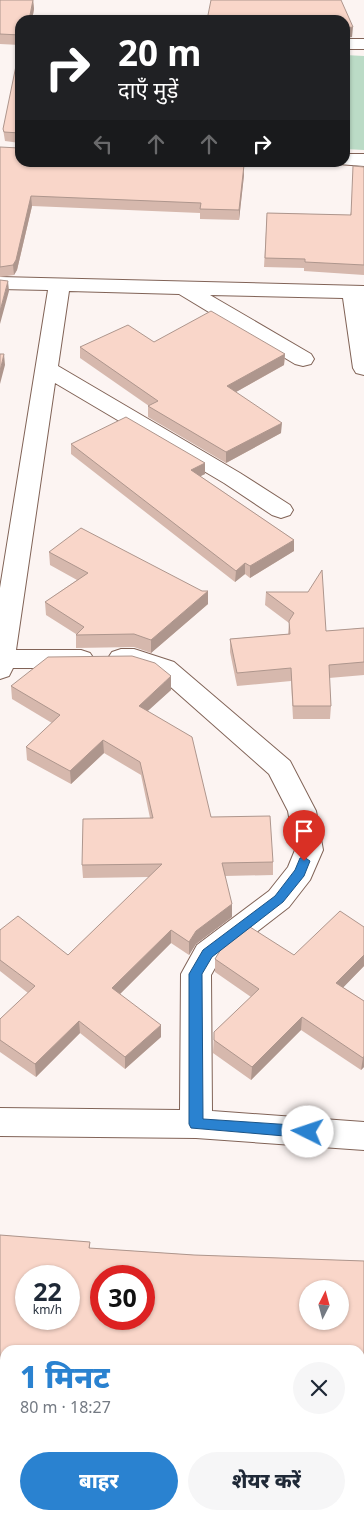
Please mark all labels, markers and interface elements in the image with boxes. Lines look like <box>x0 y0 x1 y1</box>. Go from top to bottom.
text: 20 m <box>118 29 201 76</box>
icon: right <box>35 35 100 100</box>
text: दाएँ मुड़ें <box>118 74 178 104</box>
icon: left <box>89 130 117 158</box>
icon: ahead <box>142 130 170 158</box>
icon: ahead <box>195 130 223 158</box>
icon: right <box>248 130 276 158</box>
pin <box>283 810 325 861</box>
icon: arrive <box>290 817 318 845</box>
position arrow <box>281 1105 333 1157</box>
speed limit sign: 30 <box>90 1265 155 1330</box>
text: 22 <box>33 1274 62 1308</box>
north arrow <box>299 1280 349 1330</box>
map controls <box>299 1280 349 1330</box>
text: km/h <box>33 1301 62 1318</box>
text: 1 मिनट <box>20 1356 110 1397</box>
button: close <box>293 1362 345 1414</box>
text: 80 m · 18:27 <box>20 1396 111 1418</box>
button: बाहर <box>20 1452 178 1510</box>
button: शेयर करें <box>188 1452 345 1510</box>

